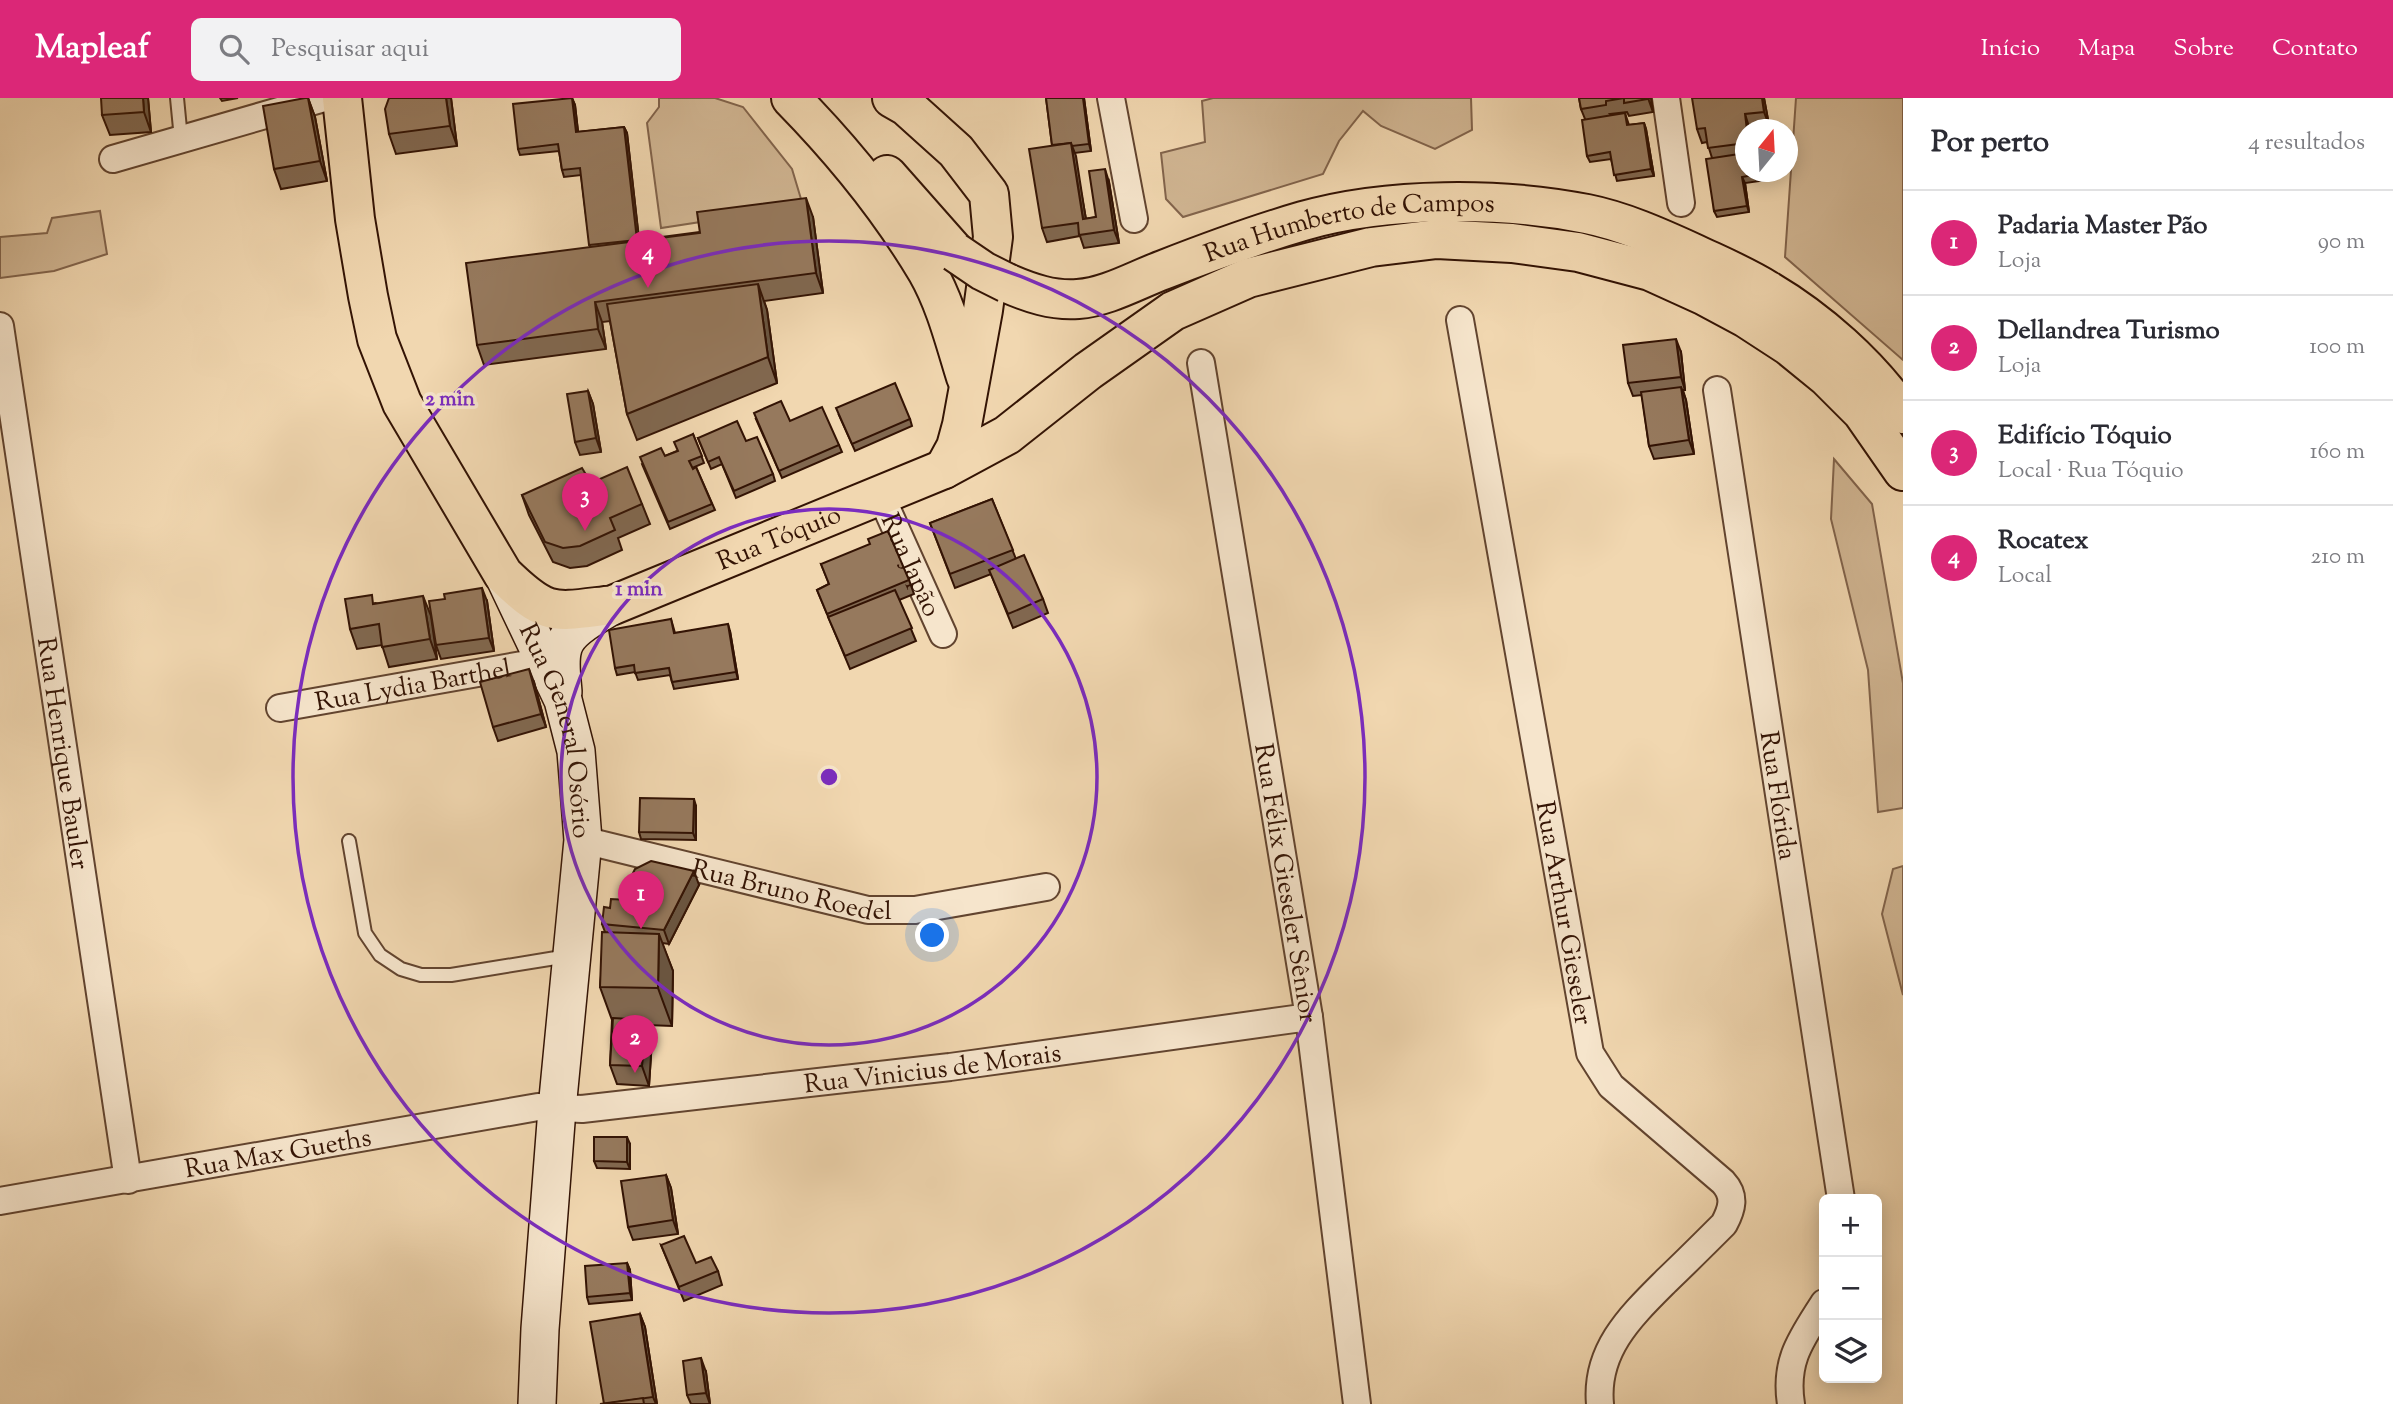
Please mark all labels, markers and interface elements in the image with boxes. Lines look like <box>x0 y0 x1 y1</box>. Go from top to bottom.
search box <box>191 18 681 81</box>
text: Mapleaf <box>35 25 149 73</box>
icon: search <box>215 30 253 68</box>
text: Pesquisar aqui <box>271 31 429 68</box>
text: Início <box>1981 32 2040 66</box>
text: Mapa <box>2078 32 2135 66</box>
text: Sobre <box>2173 32 2234 66</box>
text: Contato <box>2272 32 2358 66</box>
north arrow <box>1735 119 1798 182</box>
text: Por perto <box>1931 122 2049 165</box>
text: 4 resultados <box>2248 127 2365 160</box>
street label: Rua Humberto de Campos <box>1199 186 1496 274</box>
text: Padaria Master Pão <box>1998 208 2207 245</box>
text: 1 <box>1950 226 1958 259</box>
text: 90 m <box>2318 226 2365 259</box>
pin: 4 <box>625 230 671 288</box>
text: Loja <box>1998 245 2041 278</box>
text: Dellandrea Turismo <box>1998 313 2220 350</box>
text: 2 <box>1949 331 1959 364</box>
text: 100 m <box>2309 331 2365 364</box>
text: Loja <box>1998 350 2041 383</box>
text: 2 min <box>425 385 476 415</box>
text: Edifício Tóquio <box>1998 418 2172 455</box>
text: 3 <box>1949 436 1959 469</box>
text: 160 m <box>2310 436 2365 469</box>
text: Local · Rua Tóquio <box>1998 455 2184 488</box>
pin: 3 <box>562 473 608 531</box>
street label: Rua Tóquio <box>712 497 847 581</box>
street label: Rua Japão <box>870 508 949 623</box>
text: Rocatex <box>1998 523 2089 560</box>
text: 4 <box>1948 541 1960 574</box>
text: 210 m <box>2311 541 2365 574</box>
text: Local <box>1998 560 2052 593</box>
text: 1 min <box>615 575 663 605</box>
street label: Rua General Osório <box>508 618 599 840</box>
street label: Rua Henrique Bauler <box>26 635 97 872</box>
street label: Rua Lydia Barthel <box>312 651 514 722</box>
street label: Rua Flórida <box>1749 729 1805 863</box>
street label: Rua Félix Gieseler Sênior <box>1243 741 1326 1025</box>
centre of rings <box>817 765 841 789</box>
street label: Rua Arthur Gieseler <box>1525 798 1601 1028</box>
street label: Rua Bruno Roedel <box>688 851 892 932</box>
pin: 1 <box>618 871 664 929</box>
your location <box>915 918 949 952</box>
pin: 2 <box>612 1015 658 1073</box>
street label: Rua Vinicius de Morais <box>802 1036 1064 1105</box>
street label: Rua Max Gueths <box>182 1120 374 1189</box>
map controls <box>1819 1194 1882 1383</box>
button: + <box>1819 1194 1882 1257</box>
button: − <box>1819 1257 1882 1320</box>
button: layers <box>1819 1320 1882 1383</box>

